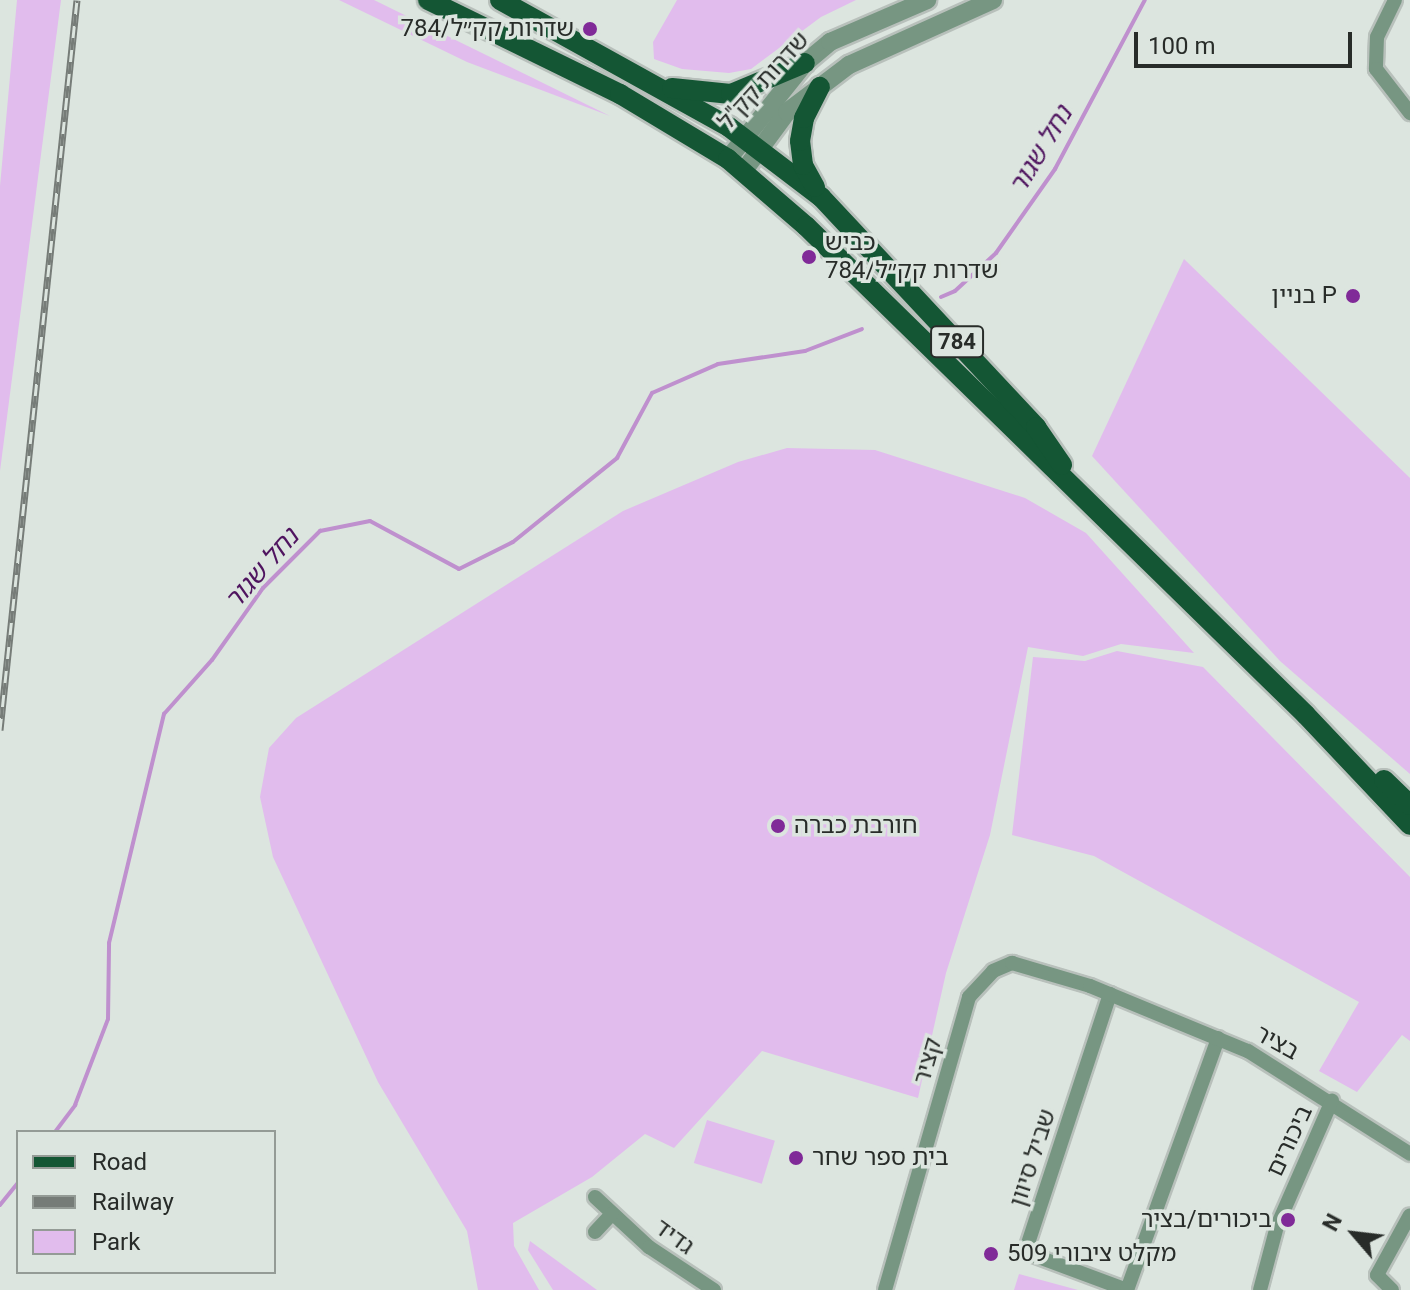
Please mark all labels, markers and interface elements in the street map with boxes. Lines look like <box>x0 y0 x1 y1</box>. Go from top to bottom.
place label: 784/שדרות קק״ל <box>400 15 574 43</box>
scale bar <box>1138 16 1356 66</box>
marker: 784/שדרות קק״ל <box>581 20 599 38</box>
street label: שדרות קק"ל <box>712 26 816 136</box>
text: 100 m <box>1148 32 1215 60</box>
water label: נחל שגור <box>1003 100 1079 200</box>
place label: כביש 784/שדרות קק״ל <box>825 229 999 285</box>
marker: כביש 784/שדרות קק״ל <box>800 248 818 266</box>
place label: בניין P <box>1271 282 1337 310</box>
marker: בניין P <box>1344 287 1362 305</box>
road number: 784 <box>929 324 985 360</box>
water label: נחל שגור <box>218 522 306 616</box>
place label: חורבת כברה <box>794 812 918 840</box>
marker: חורבת כברה <box>769 817 787 835</box>
street label: בציר <box>1250 1019 1304 1067</box>
street label: קציר <box>908 1034 948 1088</box>
street label: ביכורים <box>1261 1101 1319 1181</box>
street label: שביל סיוון <box>1004 1105 1062 1211</box>
legend <box>16 1130 276 1274</box>
place label: בית ספר שחר <box>812 1144 949 1172</box>
text: Road <box>92 1148 147 1176</box>
marker: בית ספר שחר <box>787 1149 805 1167</box>
text: Railway <box>92 1188 174 1216</box>
north arrow <box>1314 1194 1394 1274</box>
place label: ביכורים/בציר <box>1141 1206 1272 1234</box>
text: N <box>1318 1210 1347 1235</box>
marker: ביכורים/בציר <box>1279 1211 1297 1229</box>
street label: גדיד <box>649 1213 699 1261</box>
text: Park <box>92 1228 140 1256</box>
place label: מקלט ציבורי 509 <box>1007 1240 1176 1268</box>
marker: מקלט ציבורי 509 <box>982 1245 1000 1263</box>

